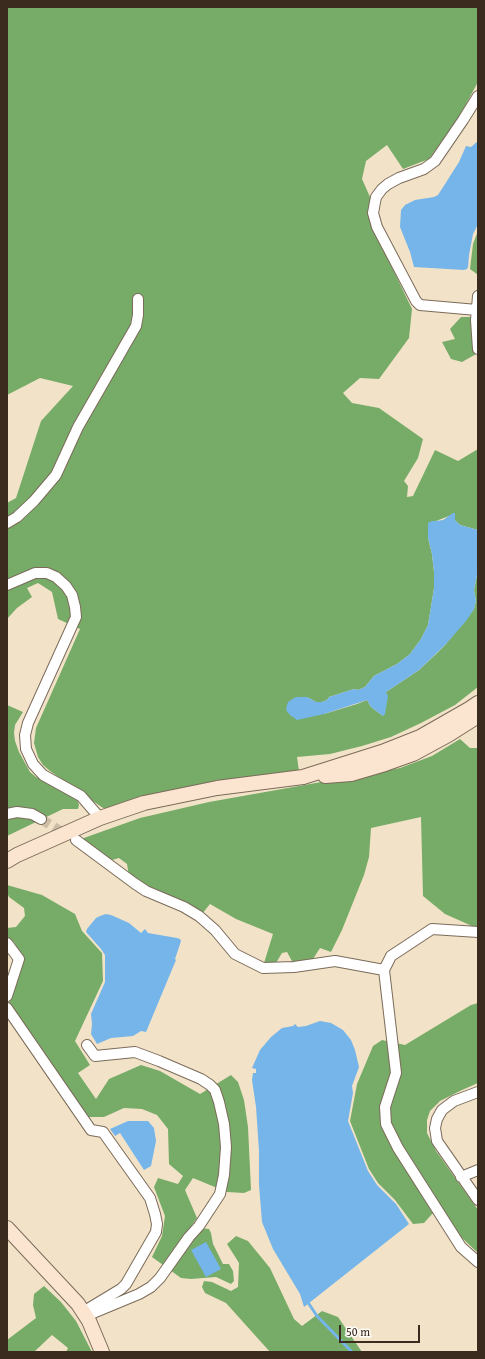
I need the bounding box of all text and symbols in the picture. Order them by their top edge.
scale bar [341,1317,422,1343]
text: 50 m [346,1323,370,1340]

